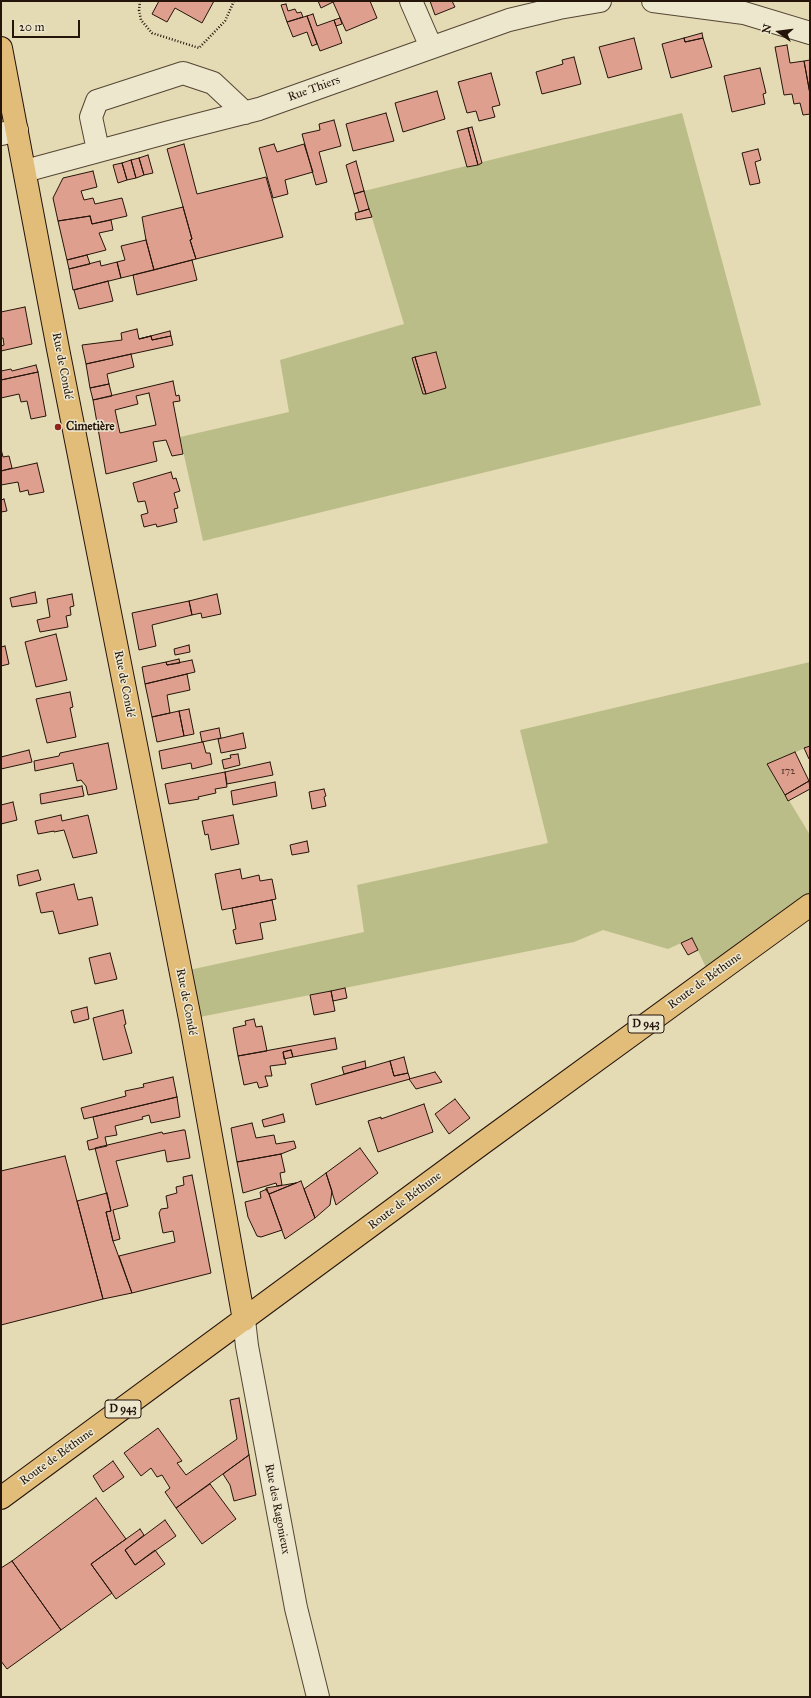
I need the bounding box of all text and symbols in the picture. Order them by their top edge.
scale bar [14,12,82,38]
north arrow [759,12,799,52]
text: 20 m [19,20,45,34]
text: N [759,23,774,35]
street label: Rue Thiers [286,73,342,105]
street label: Rue de Condé [48,331,76,401]
place label: Cimetière [66,420,114,434]
marker: Cimetière [53,422,63,432]
street label: Rue de Condé [110,649,138,719]
house number: 172 [781,766,795,778]
street label: Route de Béthune [665,949,745,1013]
street label: Rue de Condé [172,967,200,1037]
road number: D 943 [628,1015,664,1033]
street label: Route de Béthune [366,1169,444,1233]
road number: D 943 [105,1400,141,1418]
street label: Route de Béthune [17,1425,97,1489]
street label: Rue des Ragonieux [261,1462,293,1556]

